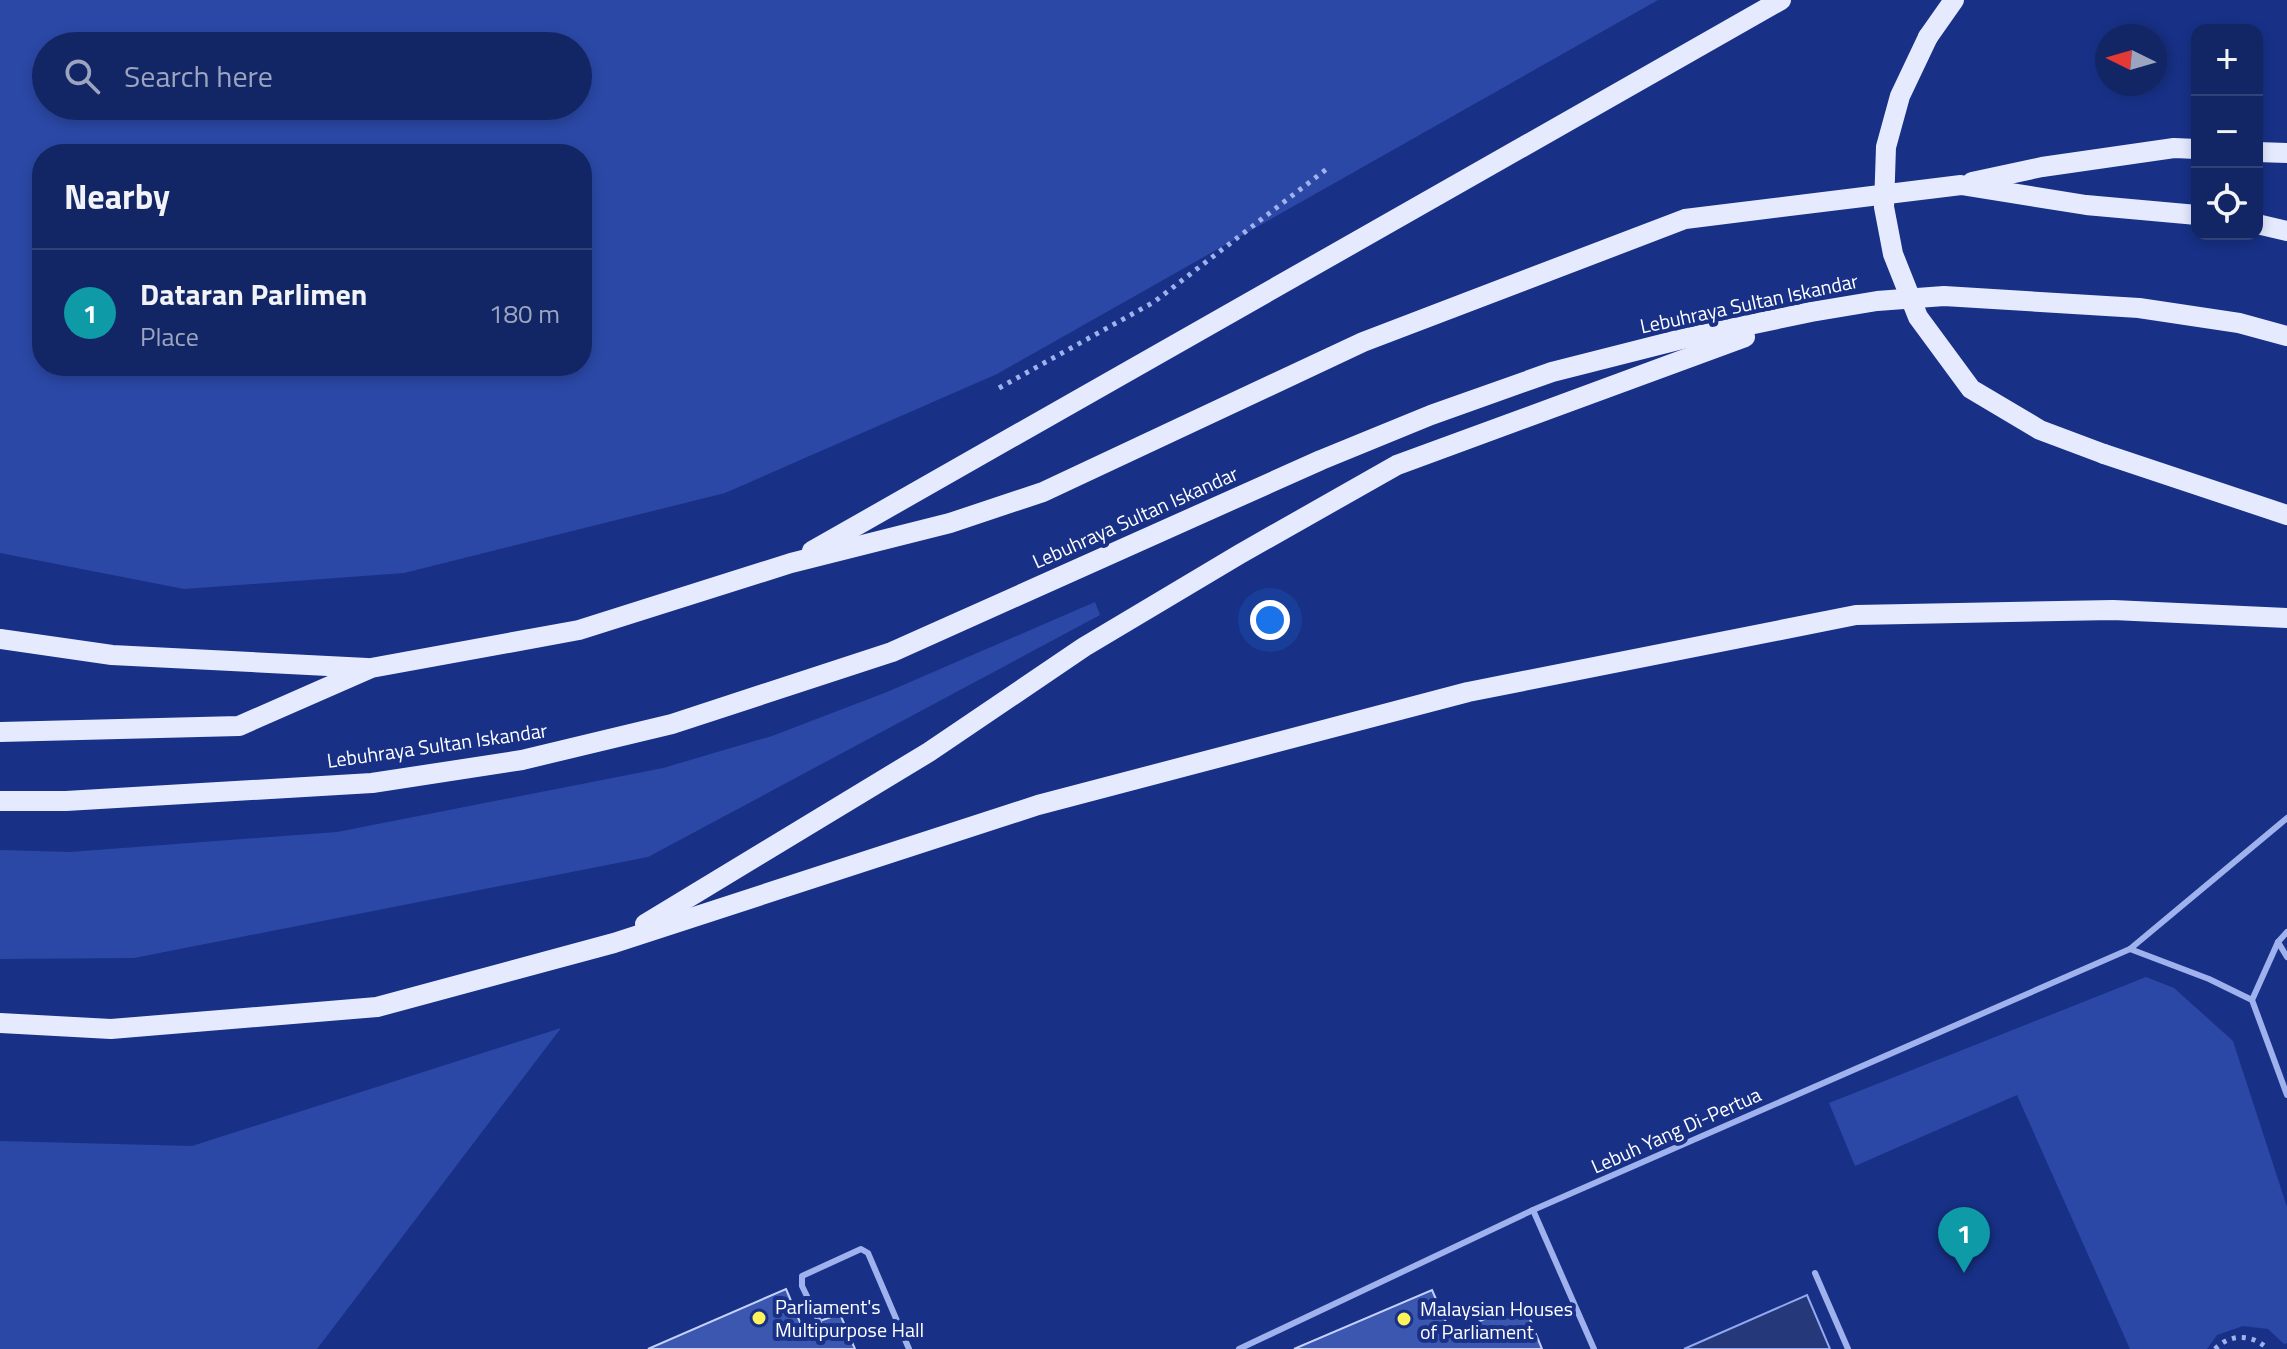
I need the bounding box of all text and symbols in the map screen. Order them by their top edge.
north arrow [2095,24,2167,96]
map controls [2191,24,2263,240]
button: + [2191,24,2263,96]
search box [32,32,592,120]
text: Search here [124,53,273,99]
icon: search [60,54,104,98]
button: − [2191,96,2263,168]
button: locate [2191,168,2263,240]
text: Nearby [64,170,170,222]
street label: Lebuhraya Sultan Iskandar [1637,265,1861,341]
text: Dataran Parlimen [140,271,367,317]
text: 1 [83,294,97,333]
text: 180 m [489,294,560,333]
text: Place [140,317,199,356]
street label: Lebuhraya Sultan Iskandar [1027,458,1243,576]
your location [1250,600,1290,640]
street label: Lebuhraya Sultan Iskandar [325,714,549,776]
street label: Lebuh Yang Di-Pertua [1586,1079,1766,1181]
pin: 1 [1938,1207,1990,1273]
place label: Parliament's Multipurpose Hall [775,1291,924,1345]
place label: Malaysian Houses of Parliament [1420,1293,1573,1347]
marker: Parliament's Multipurpose Hall [750,1309,768,1327]
marker: Malaysian Houses of Parliament [1395,1310,1413,1328]

